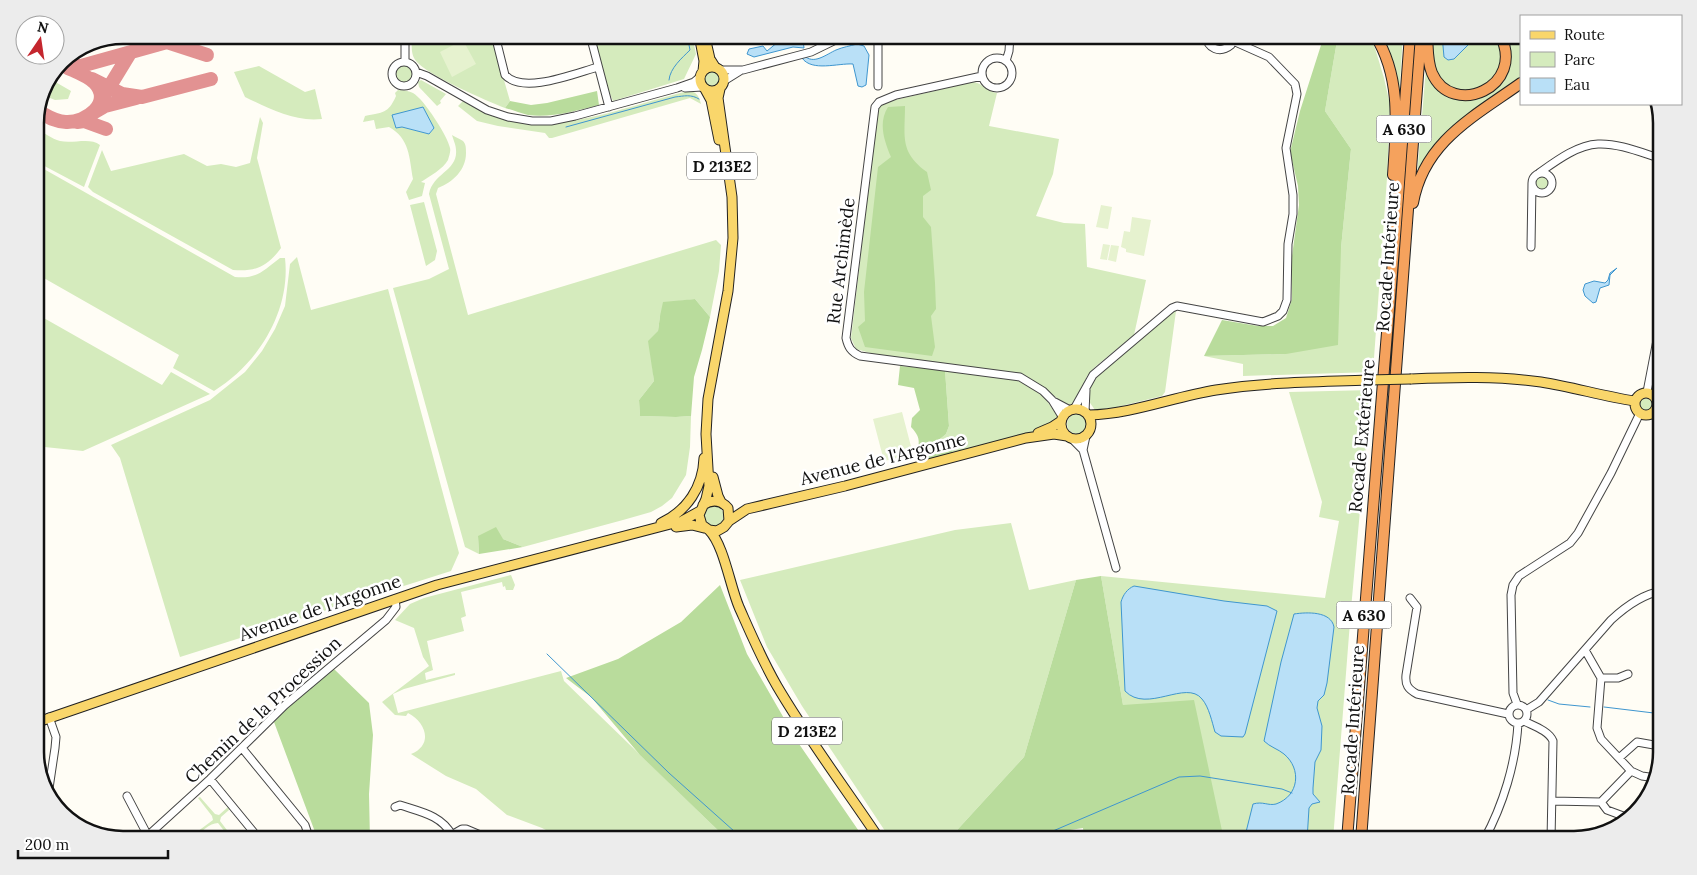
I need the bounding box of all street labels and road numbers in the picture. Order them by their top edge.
road number: A 630 [1376,116,1432,142]
road number: D 213E2 [687,153,757,180]
street label: Rocade Intérieure [1371,181,1404,333]
street label: Rue Archimède [821,196,860,325]
street label: Rocade Extérieure [1343,358,1380,514]
street label: Avenue de l'Argonne [797,427,968,490]
street label: Avenue de l'Argonne [235,569,404,646]
road number: A 630 [1336,602,1392,628]
street label: Chemin de la Procession [180,631,346,788]
street label: Rocade Intérieure [1336,644,1369,796]
road number: D 213E2 [772,718,842,744]

